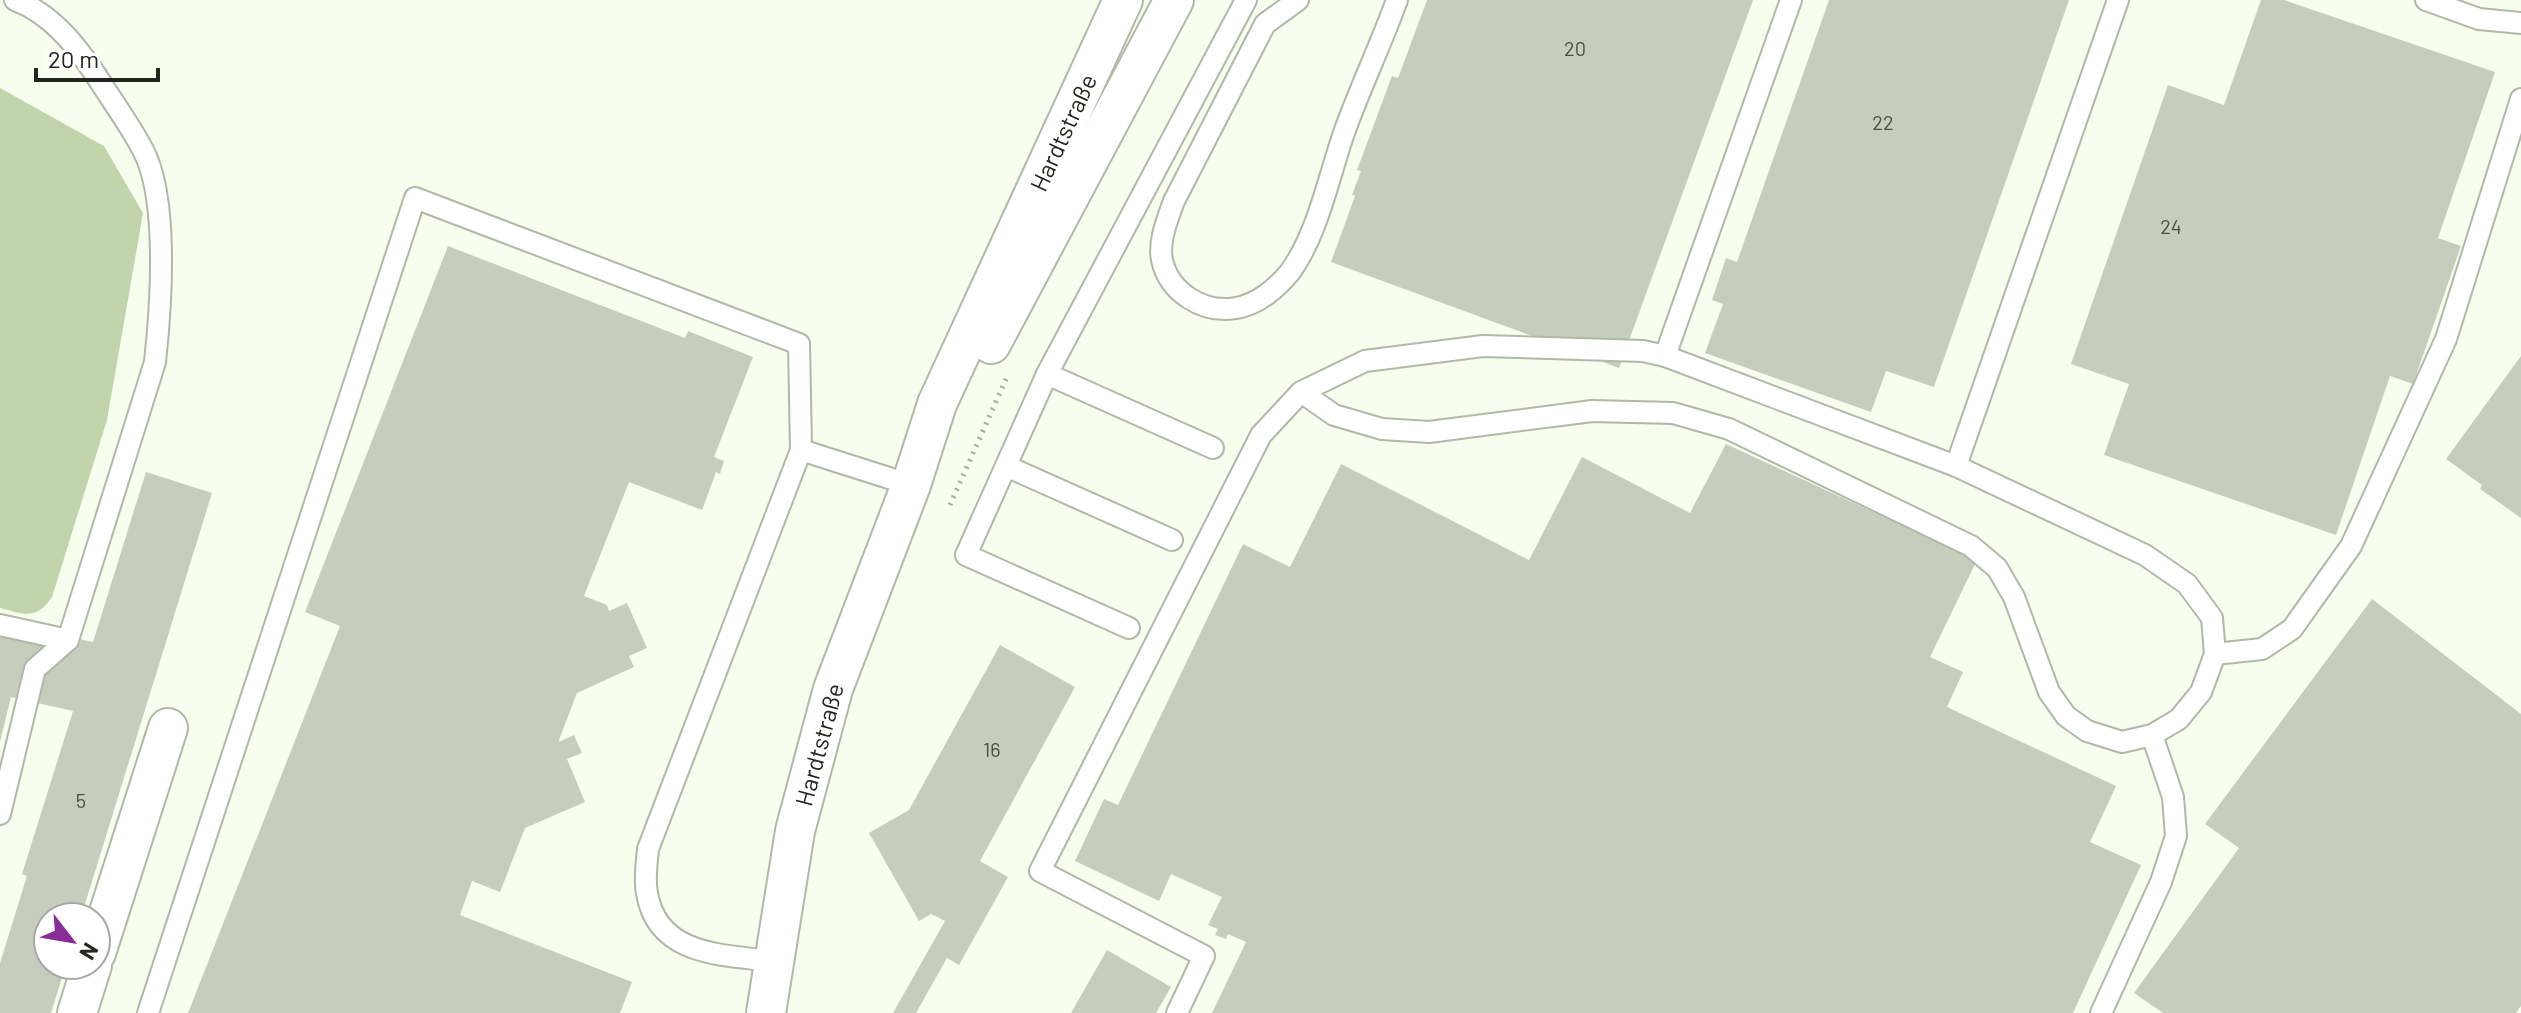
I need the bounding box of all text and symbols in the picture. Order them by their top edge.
scale bar [36,32,158,82]
house number: 20 [1564,36,1586,60]
text: 20 m [48,44,99,73]
street label: Hardtstraße [1023,69,1102,195]
house number: 22 [1872,110,1894,134]
house number: 24 [2160,214,2182,238]
street label: Hardtstraße [788,680,848,809]
house number: 16 [983,737,1001,761]
house number: 5 [76,788,86,812]
north arrow [32,901,112,981]
text: N [75,939,105,965]

